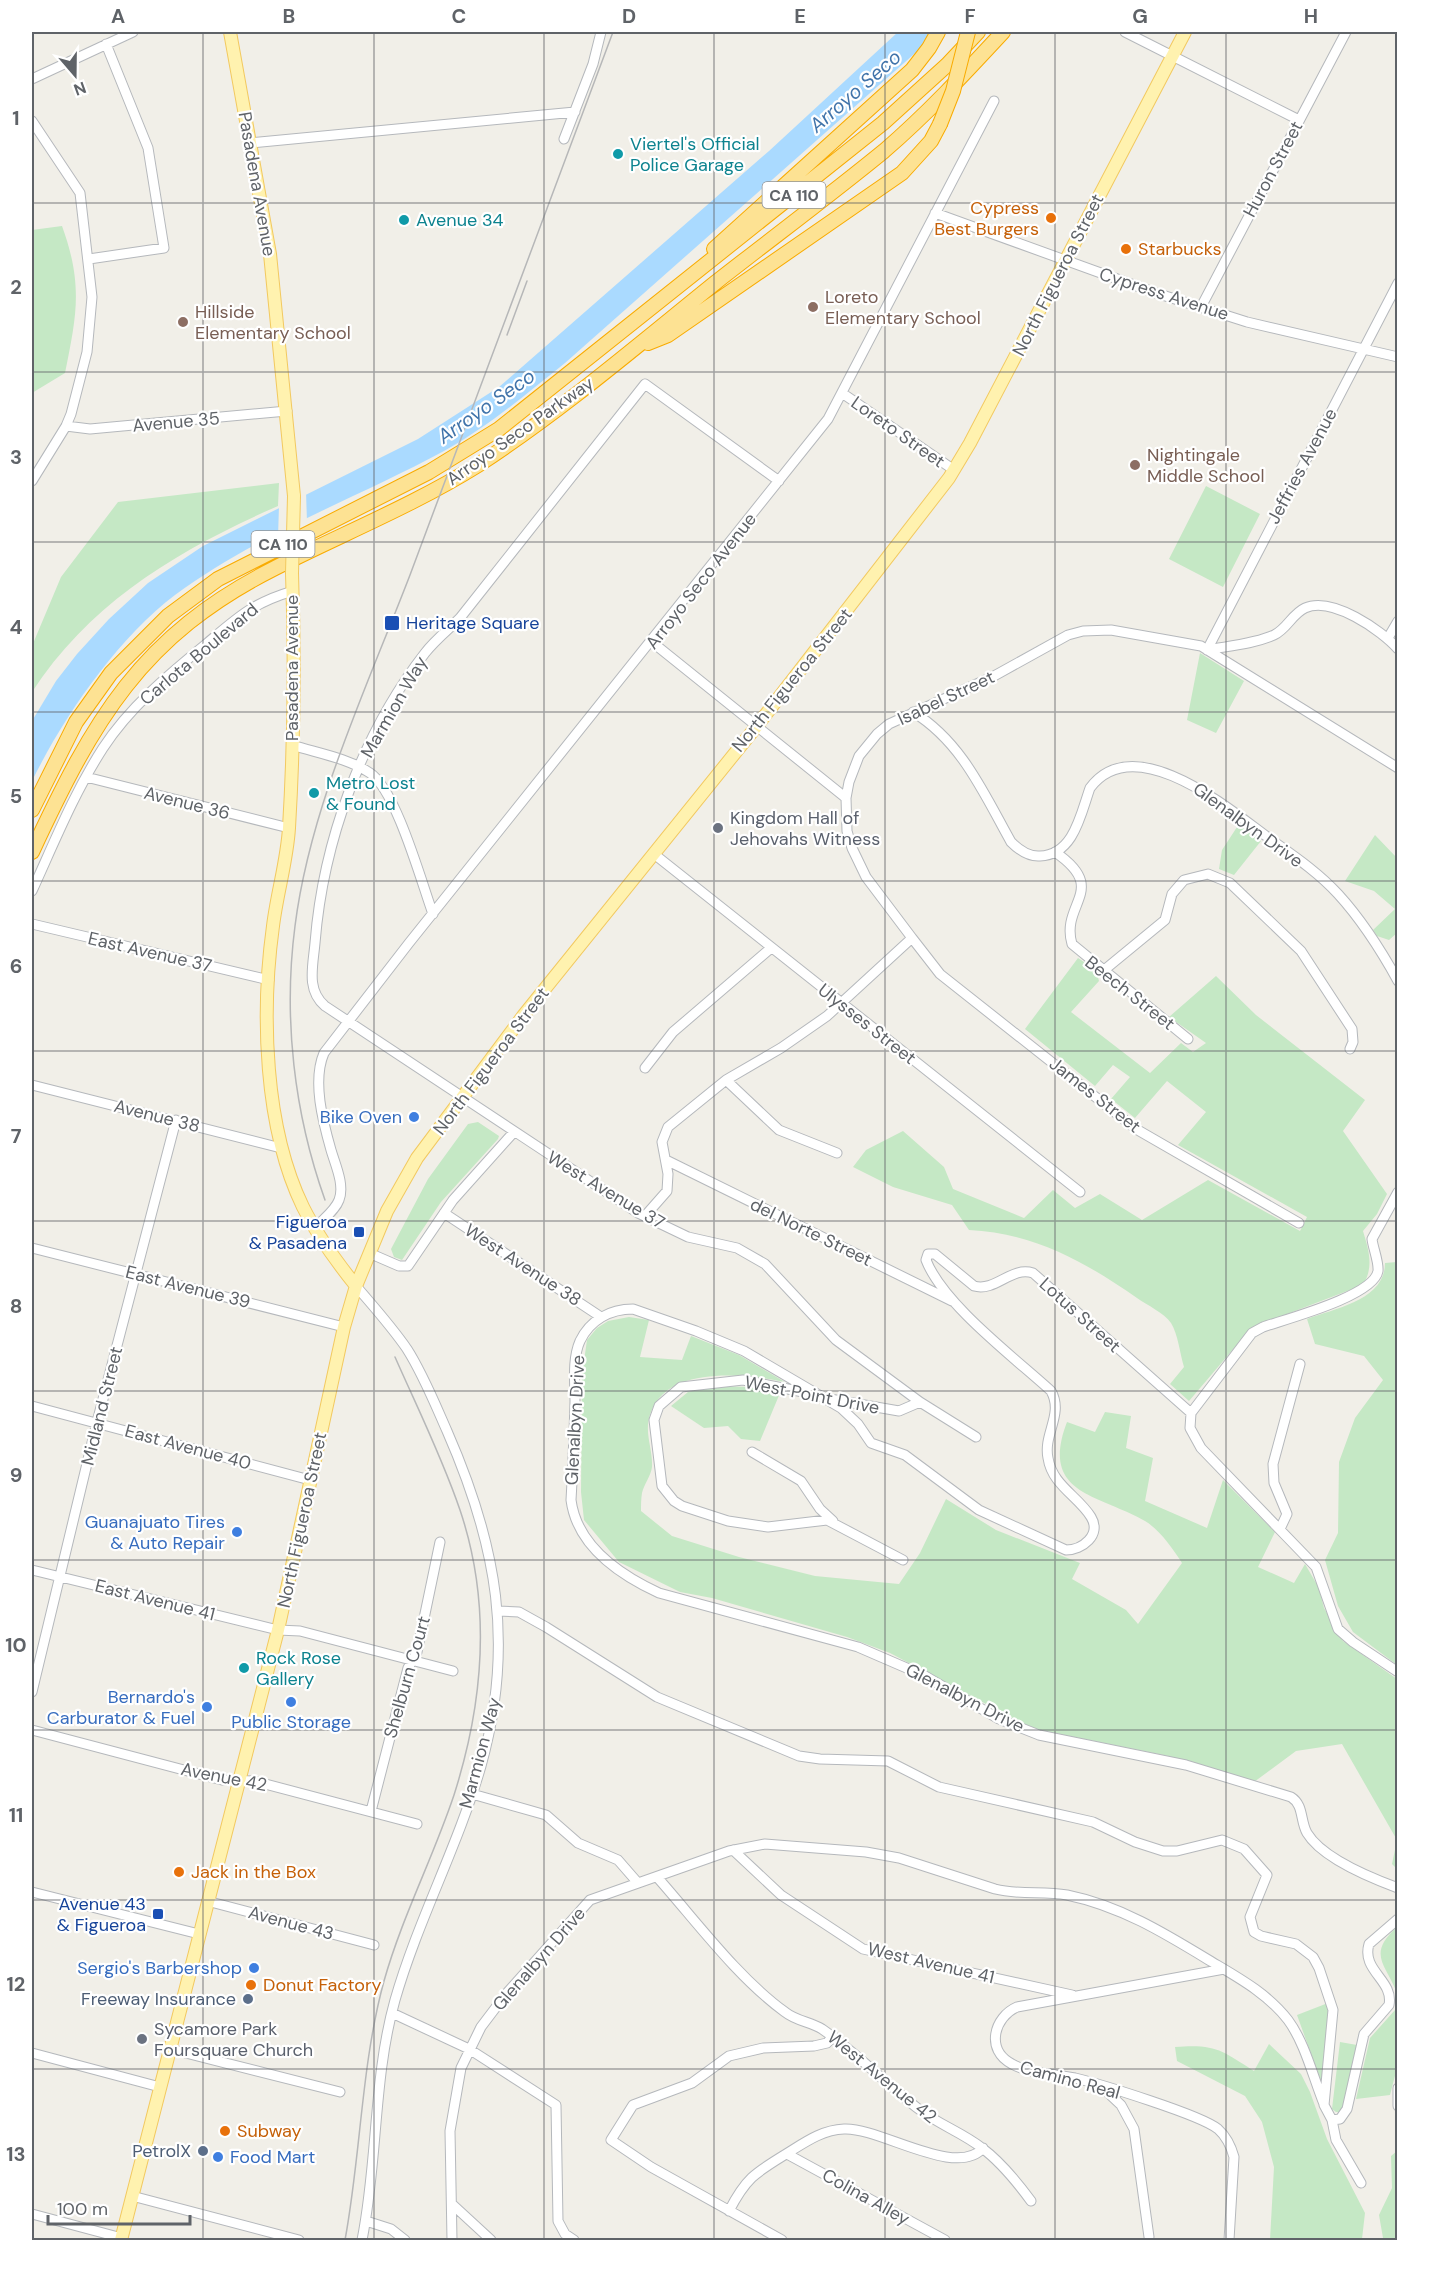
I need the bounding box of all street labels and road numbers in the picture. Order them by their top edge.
street label: Pasadena Avenue [232,110,282,258]
street label: Huron Street [1238,117,1308,221]
road number: CA 110 [762,182,826,208]
street label: North Figueroa Street [1007,190,1109,360]
street label: Cypress Avenue [1096,262,1232,326]
street label: Arroyo Seco Parkway [442,371,598,491]
street label: Loreto Street [846,391,950,473]
street label: Jeffries Avenue [1261,404,1343,528]
street label: Avenue 35 [131,406,221,438]
street label: Arroyo Seco Avenue [640,508,762,654]
road number: CA 110 [252,531,314,557]
street label: Pasadena Avenue [280,595,304,741]
street label: Carlota Boulevard [135,597,263,711]
street label: North Figueroa Street [726,603,858,757]
street label: Marmion Way [355,652,433,762]
street label: Isabel Street [894,665,998,731]
street label: Glenalbyn Drive [1188,777,1308,873]
street label: Avenue 36 [141,781,233,825]
street label: East Avenue 37 [86,926,214,978]
street label: Beech Street [1080,950,1180,1036]
street label: Ulysses Street [813,978,921,1070]
street label: North Figueroa Street [428,982,554,1140]
street label: James Street [1044,1052,1146,1138]
street label: Avenue 38 [112,1094,202,1138]
street label: West Avenue 37 [543,1145,669,1235]
street label: del Norte Street [746,1192,876,1272]
street label: West Avenue 38 [460,1218,586,1312]
street label: East Avenue 39 [123,1260,253,1314]
street label: Lotus Street [1034,1272,1126,1358]
street label: Midland Street [76,1344,128,1468]
street label: Glenalbyn Drive [560,1354,590,1486]
street label: West Point Drive [742,1370,882,1420]
street label: East Avenue 40 [122,1419,254,1475]
street label: North Figueroa Street [272,1430,332,1610]
street label: East Avenue 41 [92,1573,218,1627]
street label: Shelburn Court [378,1613,436,1741]
street label: Glenalbyn Drive [901,1658,1029,1738]
street label: Marmion Way [454,1695,506,1811]
street label: Avenue 42 [179,1757,269,1797]
street label: Avenue 43 [246,1900,336,1946]
street label: Glenalbyn Drive [487,1902,591,2016]
street label: West Avenue 41 [865,1937,997,1989]
street label: West Avenue 42 [822,2025,942,2129]
street label: Camino Real [1017,2055,1123,2105]
street label: Colina Alley [818,2163,914,2231]

